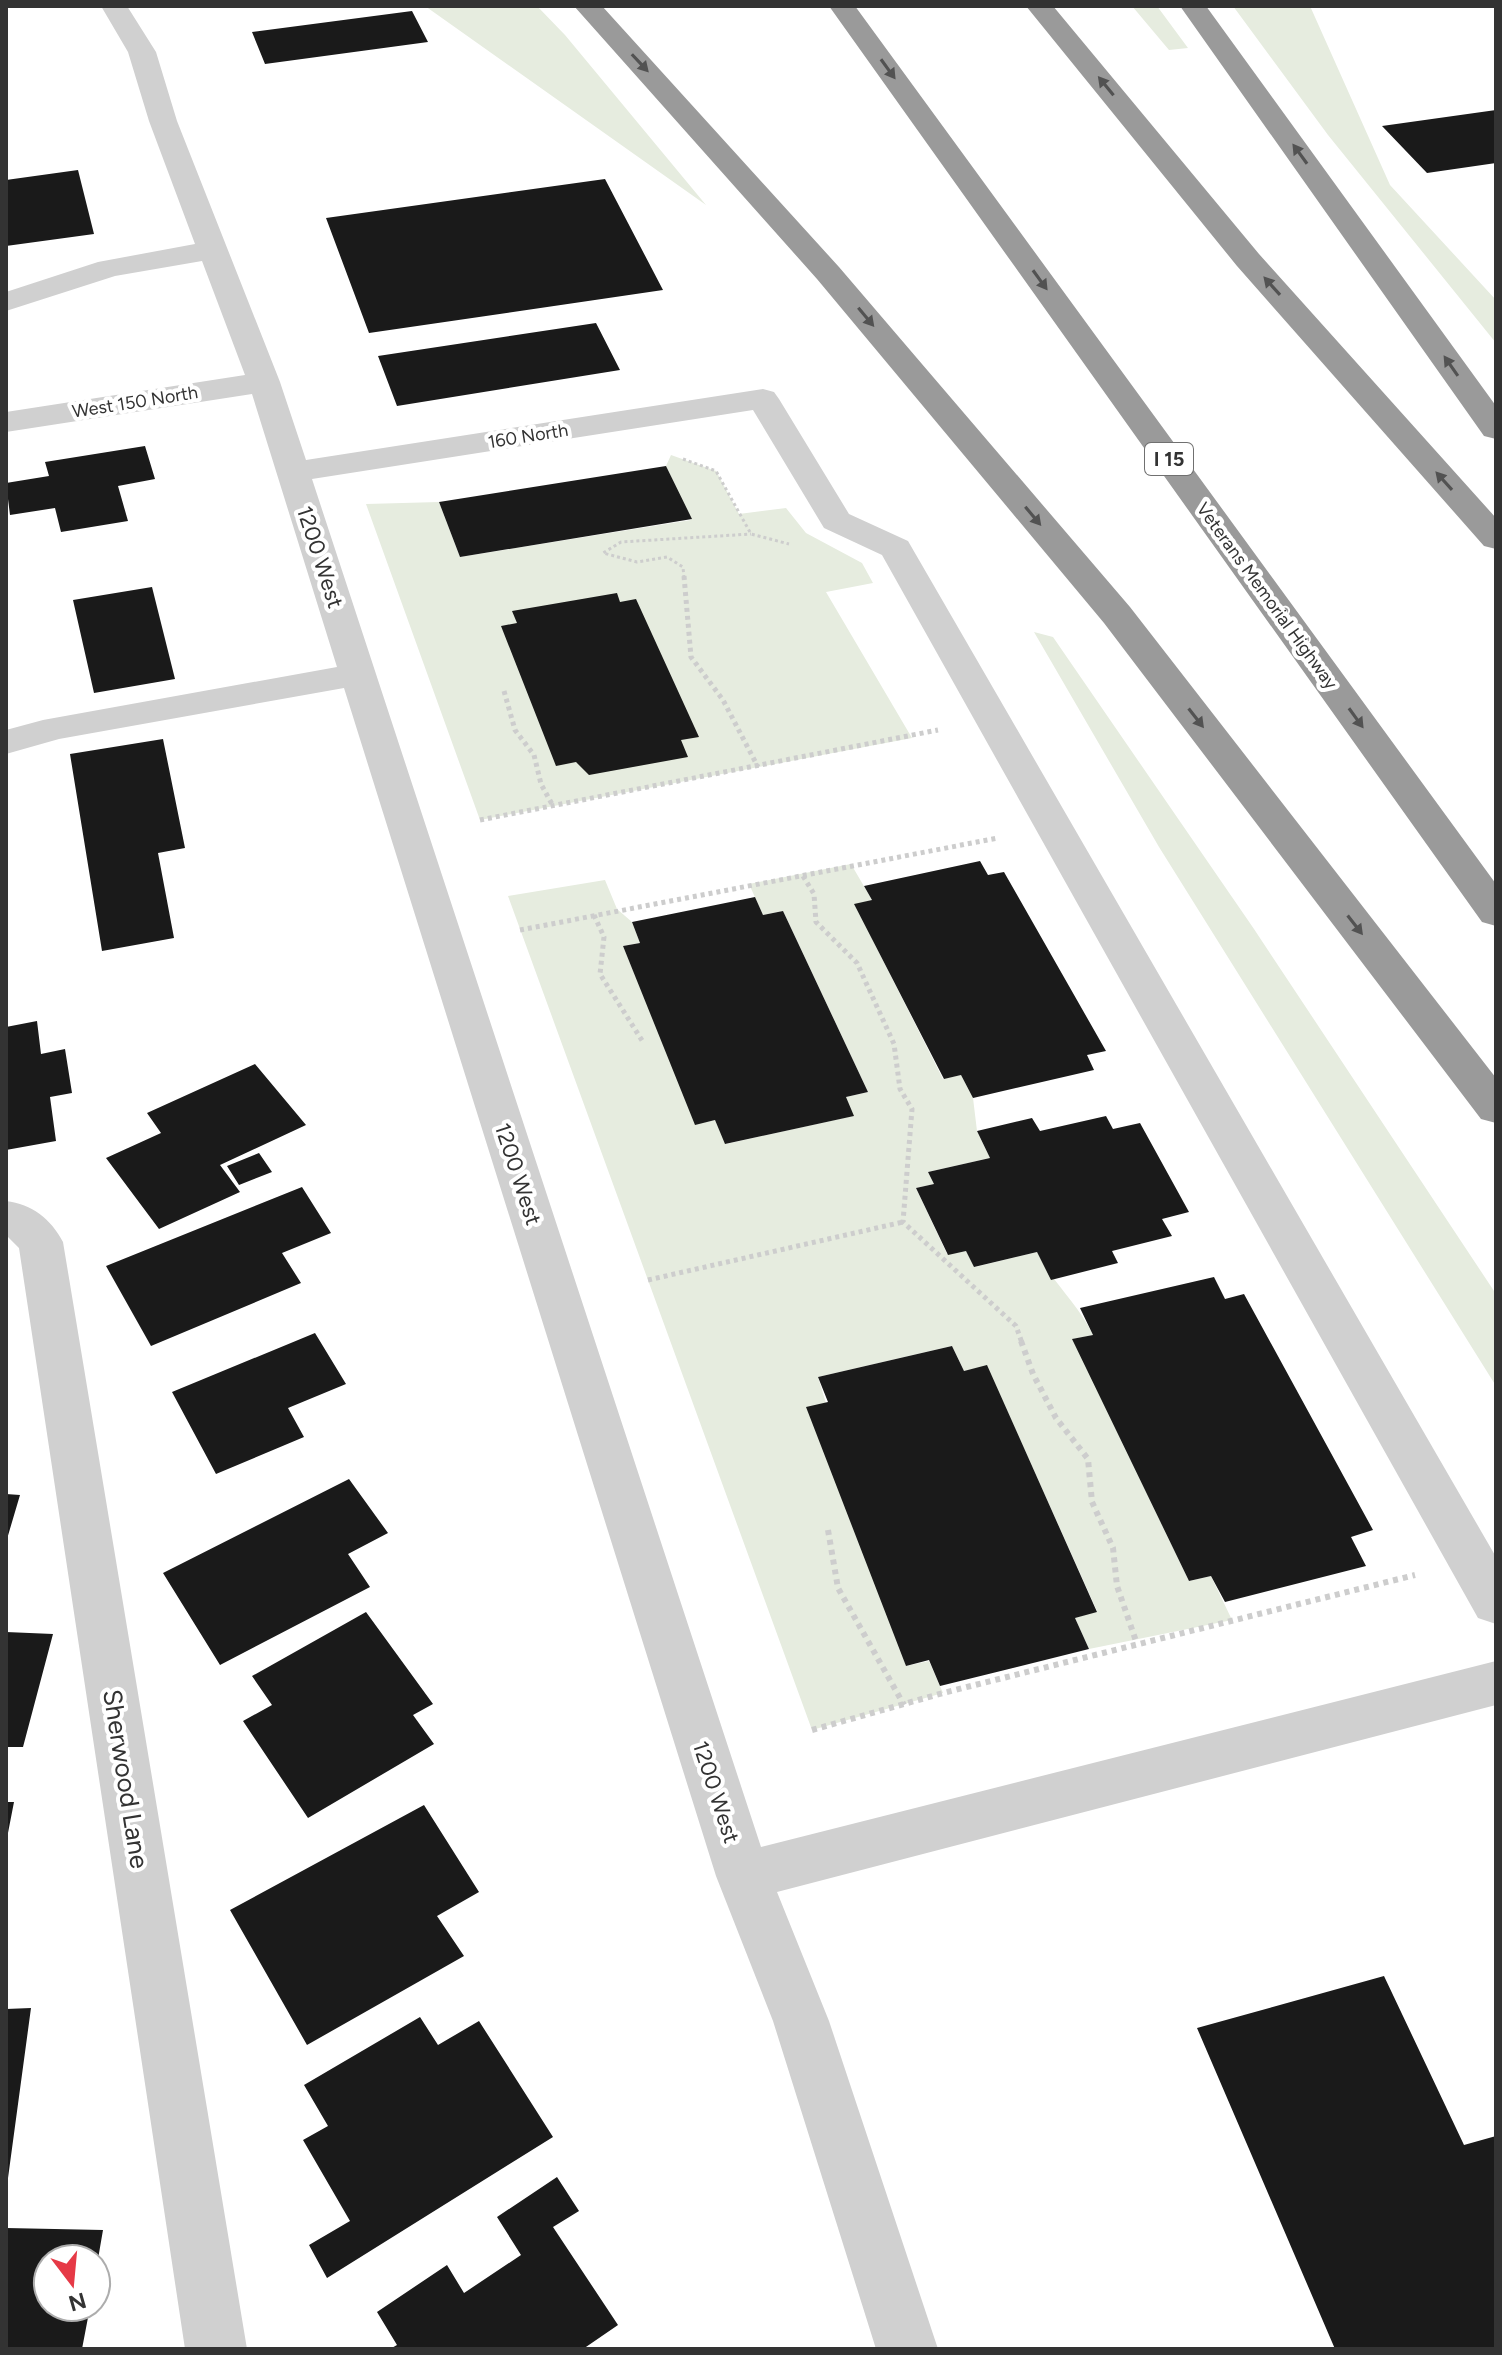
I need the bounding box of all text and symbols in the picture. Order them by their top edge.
one-way arrow [630,54,648,73]
one-way arrow [880,59,895,80]
one-way arrow [1098,77,1115,97]
one-way arrow [1292,143,1308,165]
one-way arrow [1032,270,1047,291]
one-way arrow [1264,277,1281,297]
one-way arrow [857,307,874,327]
one-way arrow [1444,355,1459,376]
street label: West 150 North [71,381,199,423]
street label: 160 North [486,419,570,453]
road number: I 15 [1145,443,1193,475]
one-way arrow [1436,471,1454,490]
street label: Veterans Memorial Highway [1192,498,1342,694]
street label: 1200 West [291,503,349,611]
one-way arrow [1024,506,1041,526]
one-way arrow [1188,708,1204,728]
one-way arrow [1348,708,1363,729]
one-way arrow [1346,914,1362,935]
street label: 1200 West [489,1120,547,1228]
street label: Sherwood Lane [96,1687,156,1871]
street label: 1200 West [687,1738,745,1846]
north arrow [32,2243,112,2323]
text: N [65,2286,89,2317]

